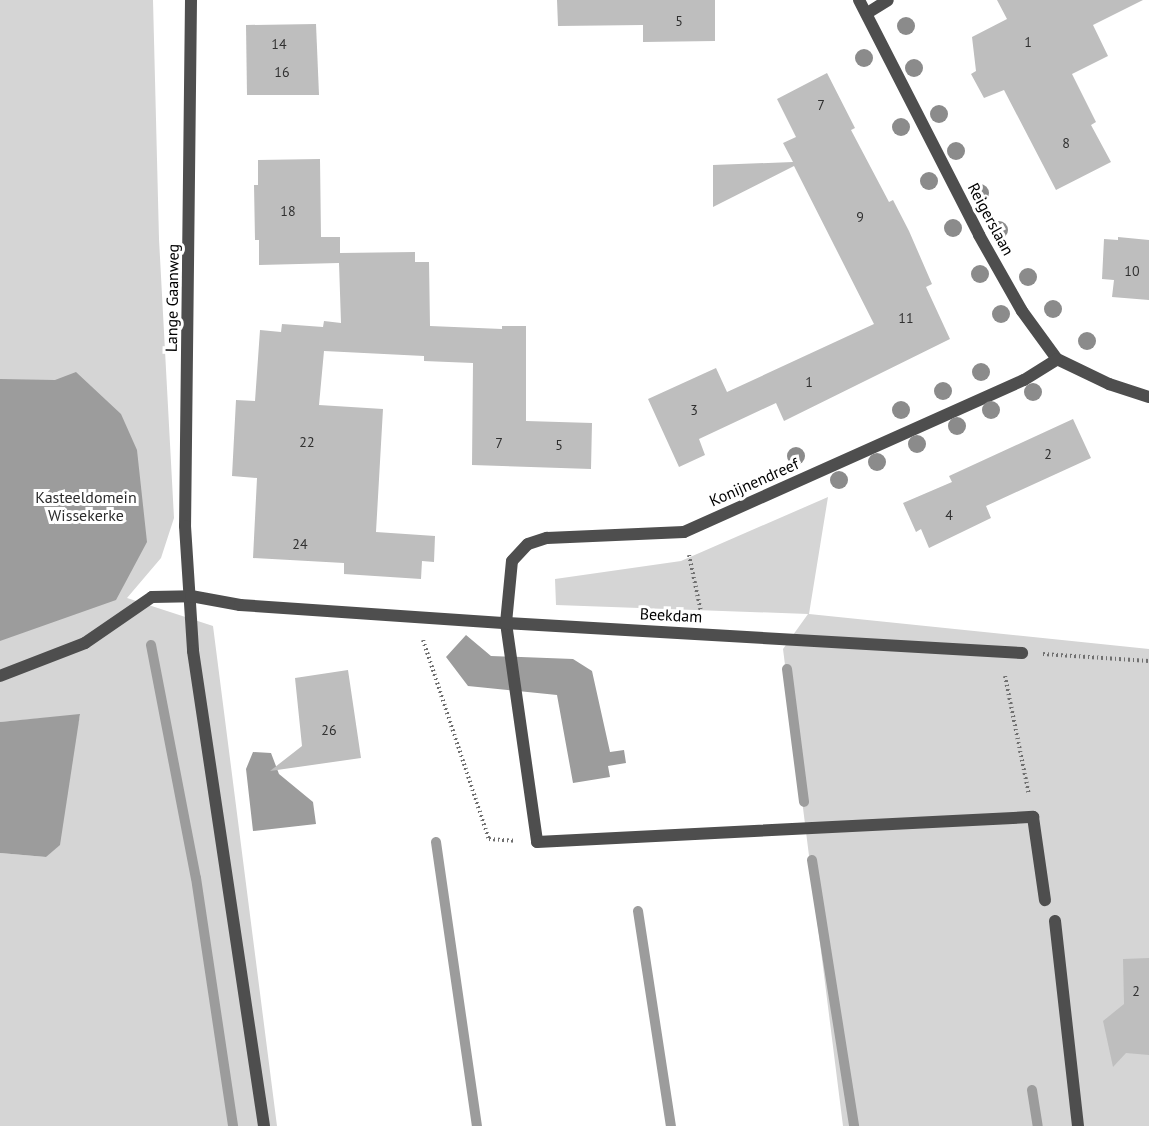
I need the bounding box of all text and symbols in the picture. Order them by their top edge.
house number: 5 [675,13,683,29]
house number: 1 [1024,34,1032,50]
house number: 14 [271,36,287,52]
house number: 16 [274,64,290,80]
house number: 7 [817,97,825,113]
house number: 8 [1062,135,1070,151]
street label: Reigerslaan [964,179,1018,259]
house number: 18 [280,203,296,219]
house number: 9 [856,209,864,225]
street label: Lange Gaanweg [161,244,183,352]
house number: 10 [1124,263,1140,279]
house number: 11 [898,310,914,326]
house number: 1 [805,374,813,390]
house number: 3 [690,402,698,418]
house number: 22 [299,434,315,450]
house number: 7 [495,435,503,451]
house number: 5 [555,437,563,453]
house number: 2 [1044,446,1052,462]
street label: Konijnendreef [706,454,802,510]
park label: Kasteeldomein Wissekerke [35,487,137,525]
house number: 4 [945,507,953,523]
house number: 24 [292,536,308,552]
street label: Beekdam [639,604,703,626]
house number: 26 [321,722,337,738]
house number: 2 [1132,983,1140,999]

